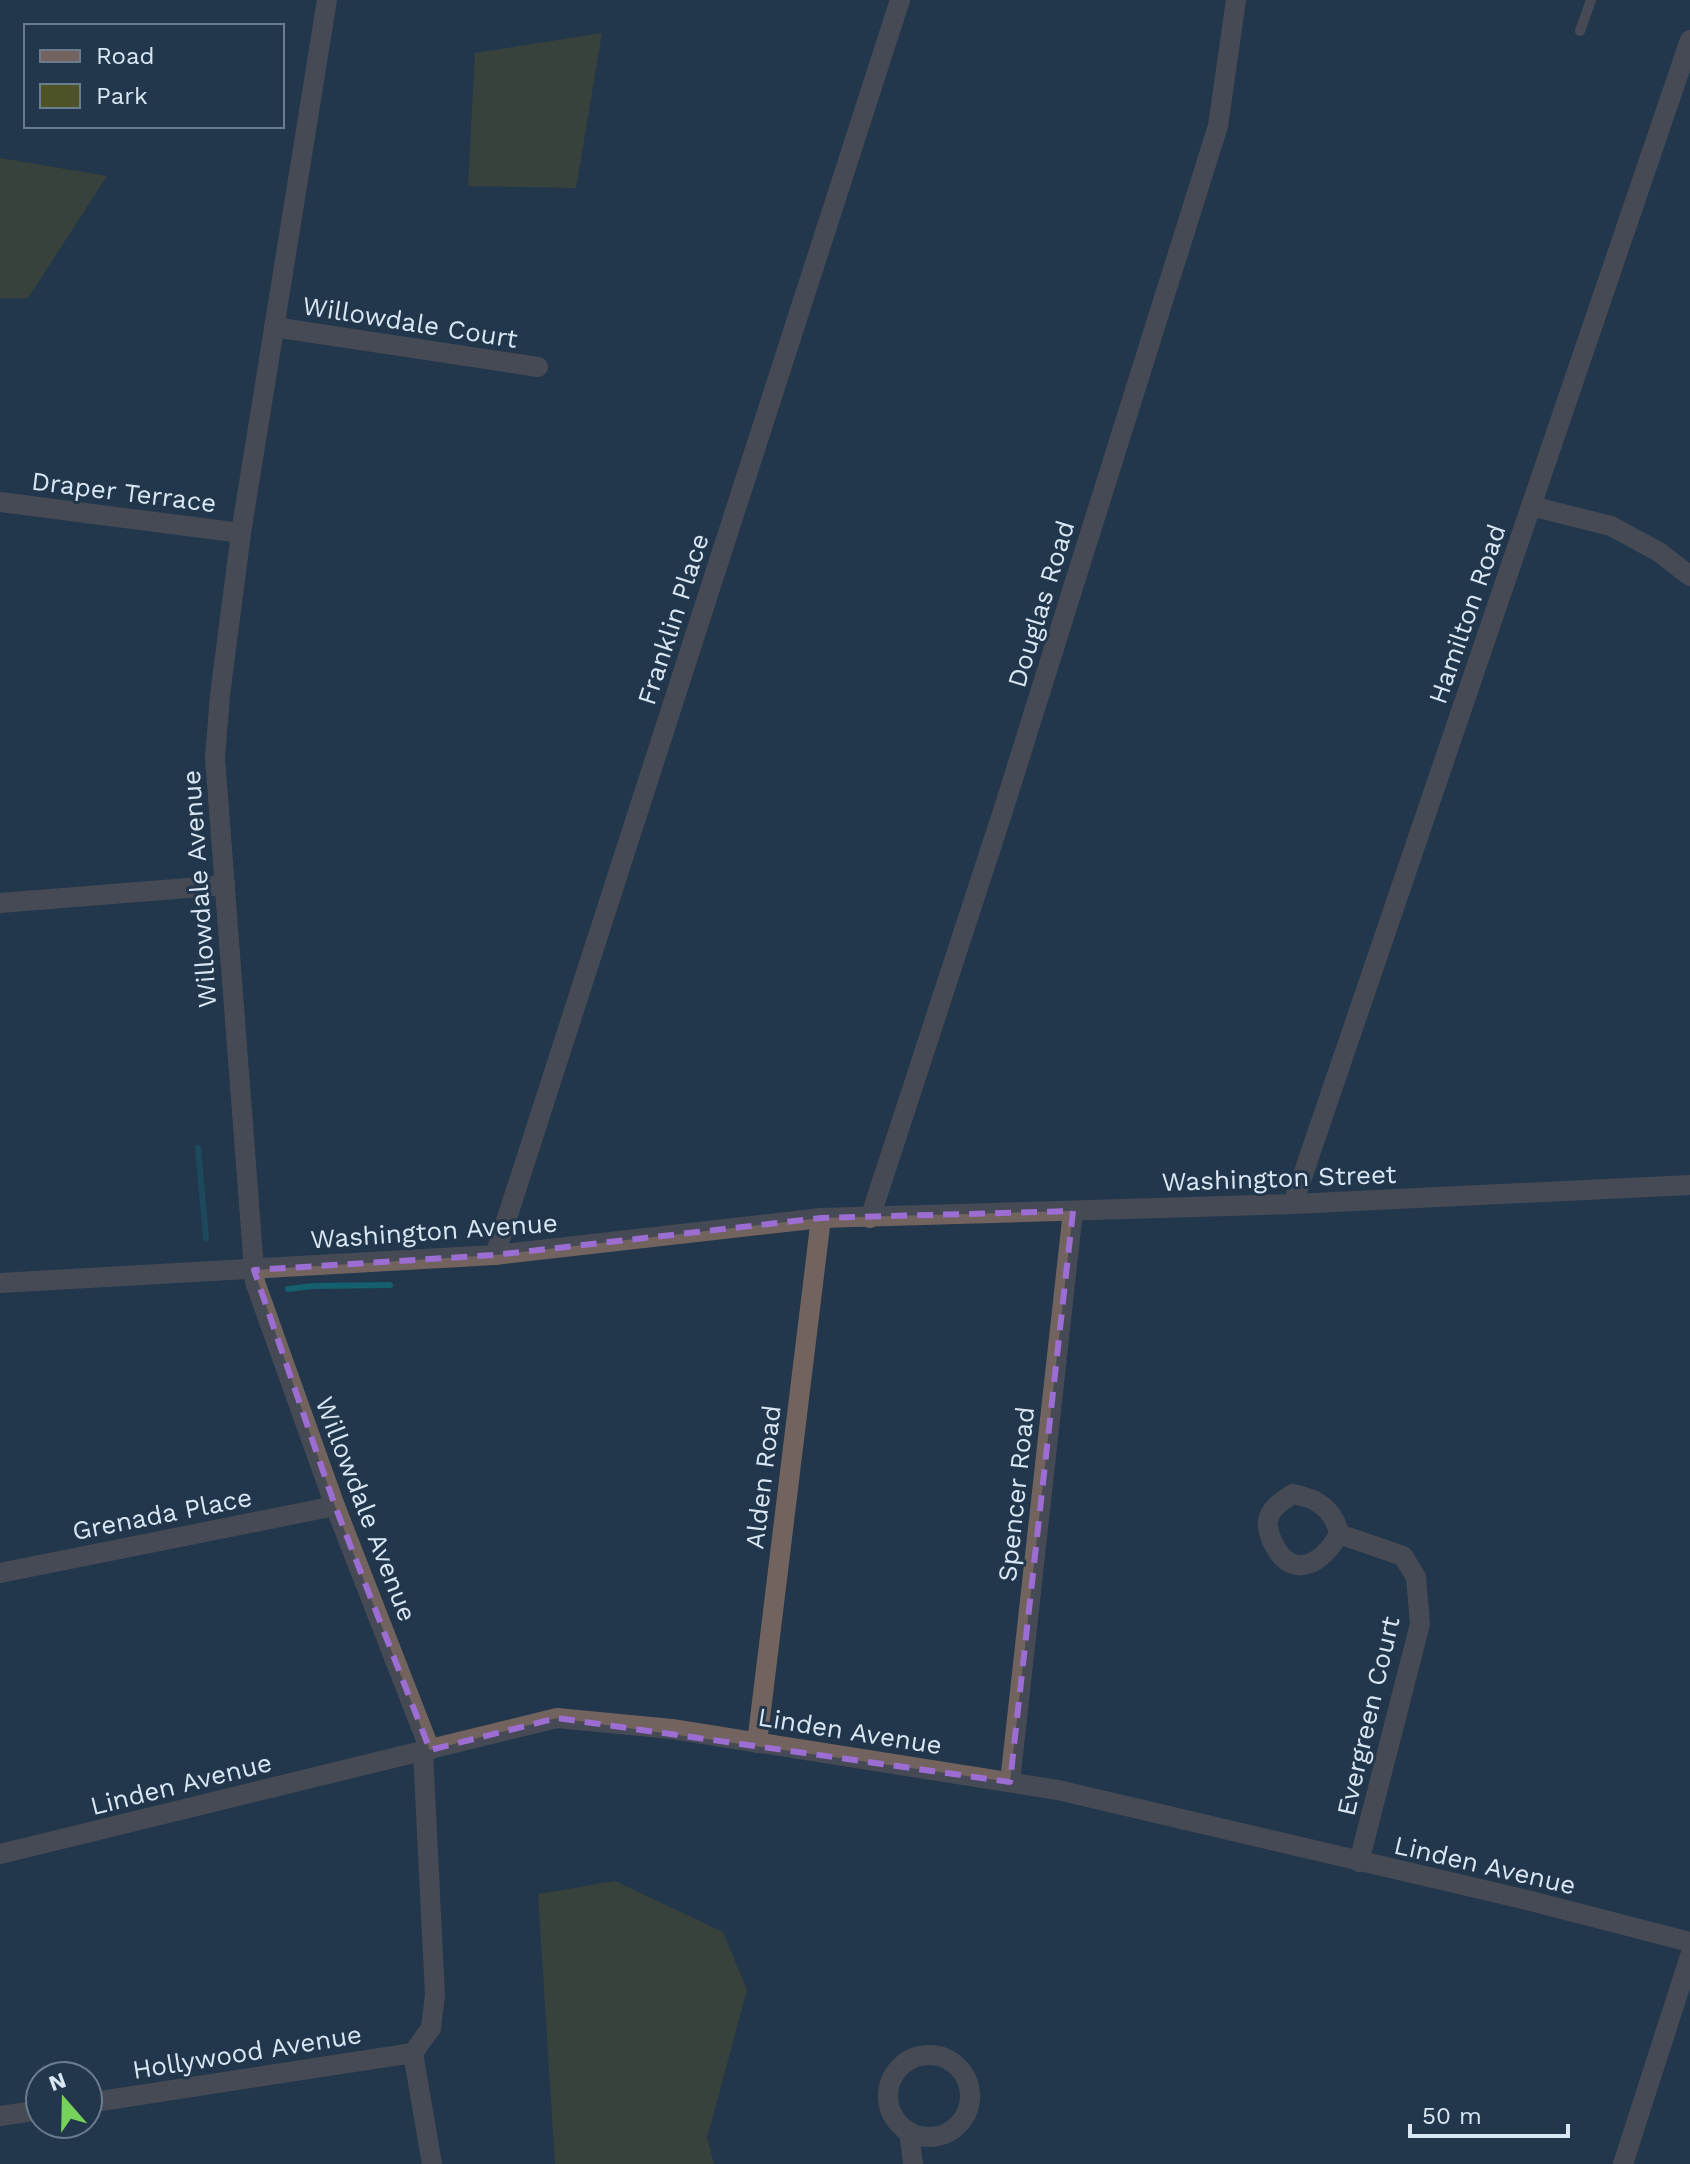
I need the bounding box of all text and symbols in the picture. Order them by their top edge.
legend [24,24,284,128]
text: Road [96,42,155,70]
text: Park [96,82,148,110]
street label: Willowdale Court [300,290,520,354]
street label: Draper Terrace [30,466,218,518]
street label: Douglas Road [1001,517,1081,691]
street label: Hamilton Road [1422,520,1512,708]
street label: Franklin Place [631,529,715,709]
street label: Willowdale Avenue [176,769,222,1009]
street label: Washington Street [1161,1159,1397,1197]
street label: Washington Avenue [309,1207,559,1255]
street label: Willowdale Avenue [309,1392,423,1626]
street label: Alden Road [739,1403,787,1551]
street label: Spencer Road [992,1405,1040,1583]
street label: Grenada Place [70,1482,254,1546]
street label: Evergreen Court [1331,1613,1406,1818]
street label: Linden Avenue [756,1702,944,1760]
street label: Linden Avenue [87,1747,275,1821]
street label: Linden Avenue [1391,1829,1579,1901]
street label: Hollywood Avenue [130,2019,364,2085]
north arrow [24,2060,104,2140]
text: N [45,2067,69,2096]
scale bar [1410,2088,1568,2138]
text: 50 m [1422,2102,1482,2130]

